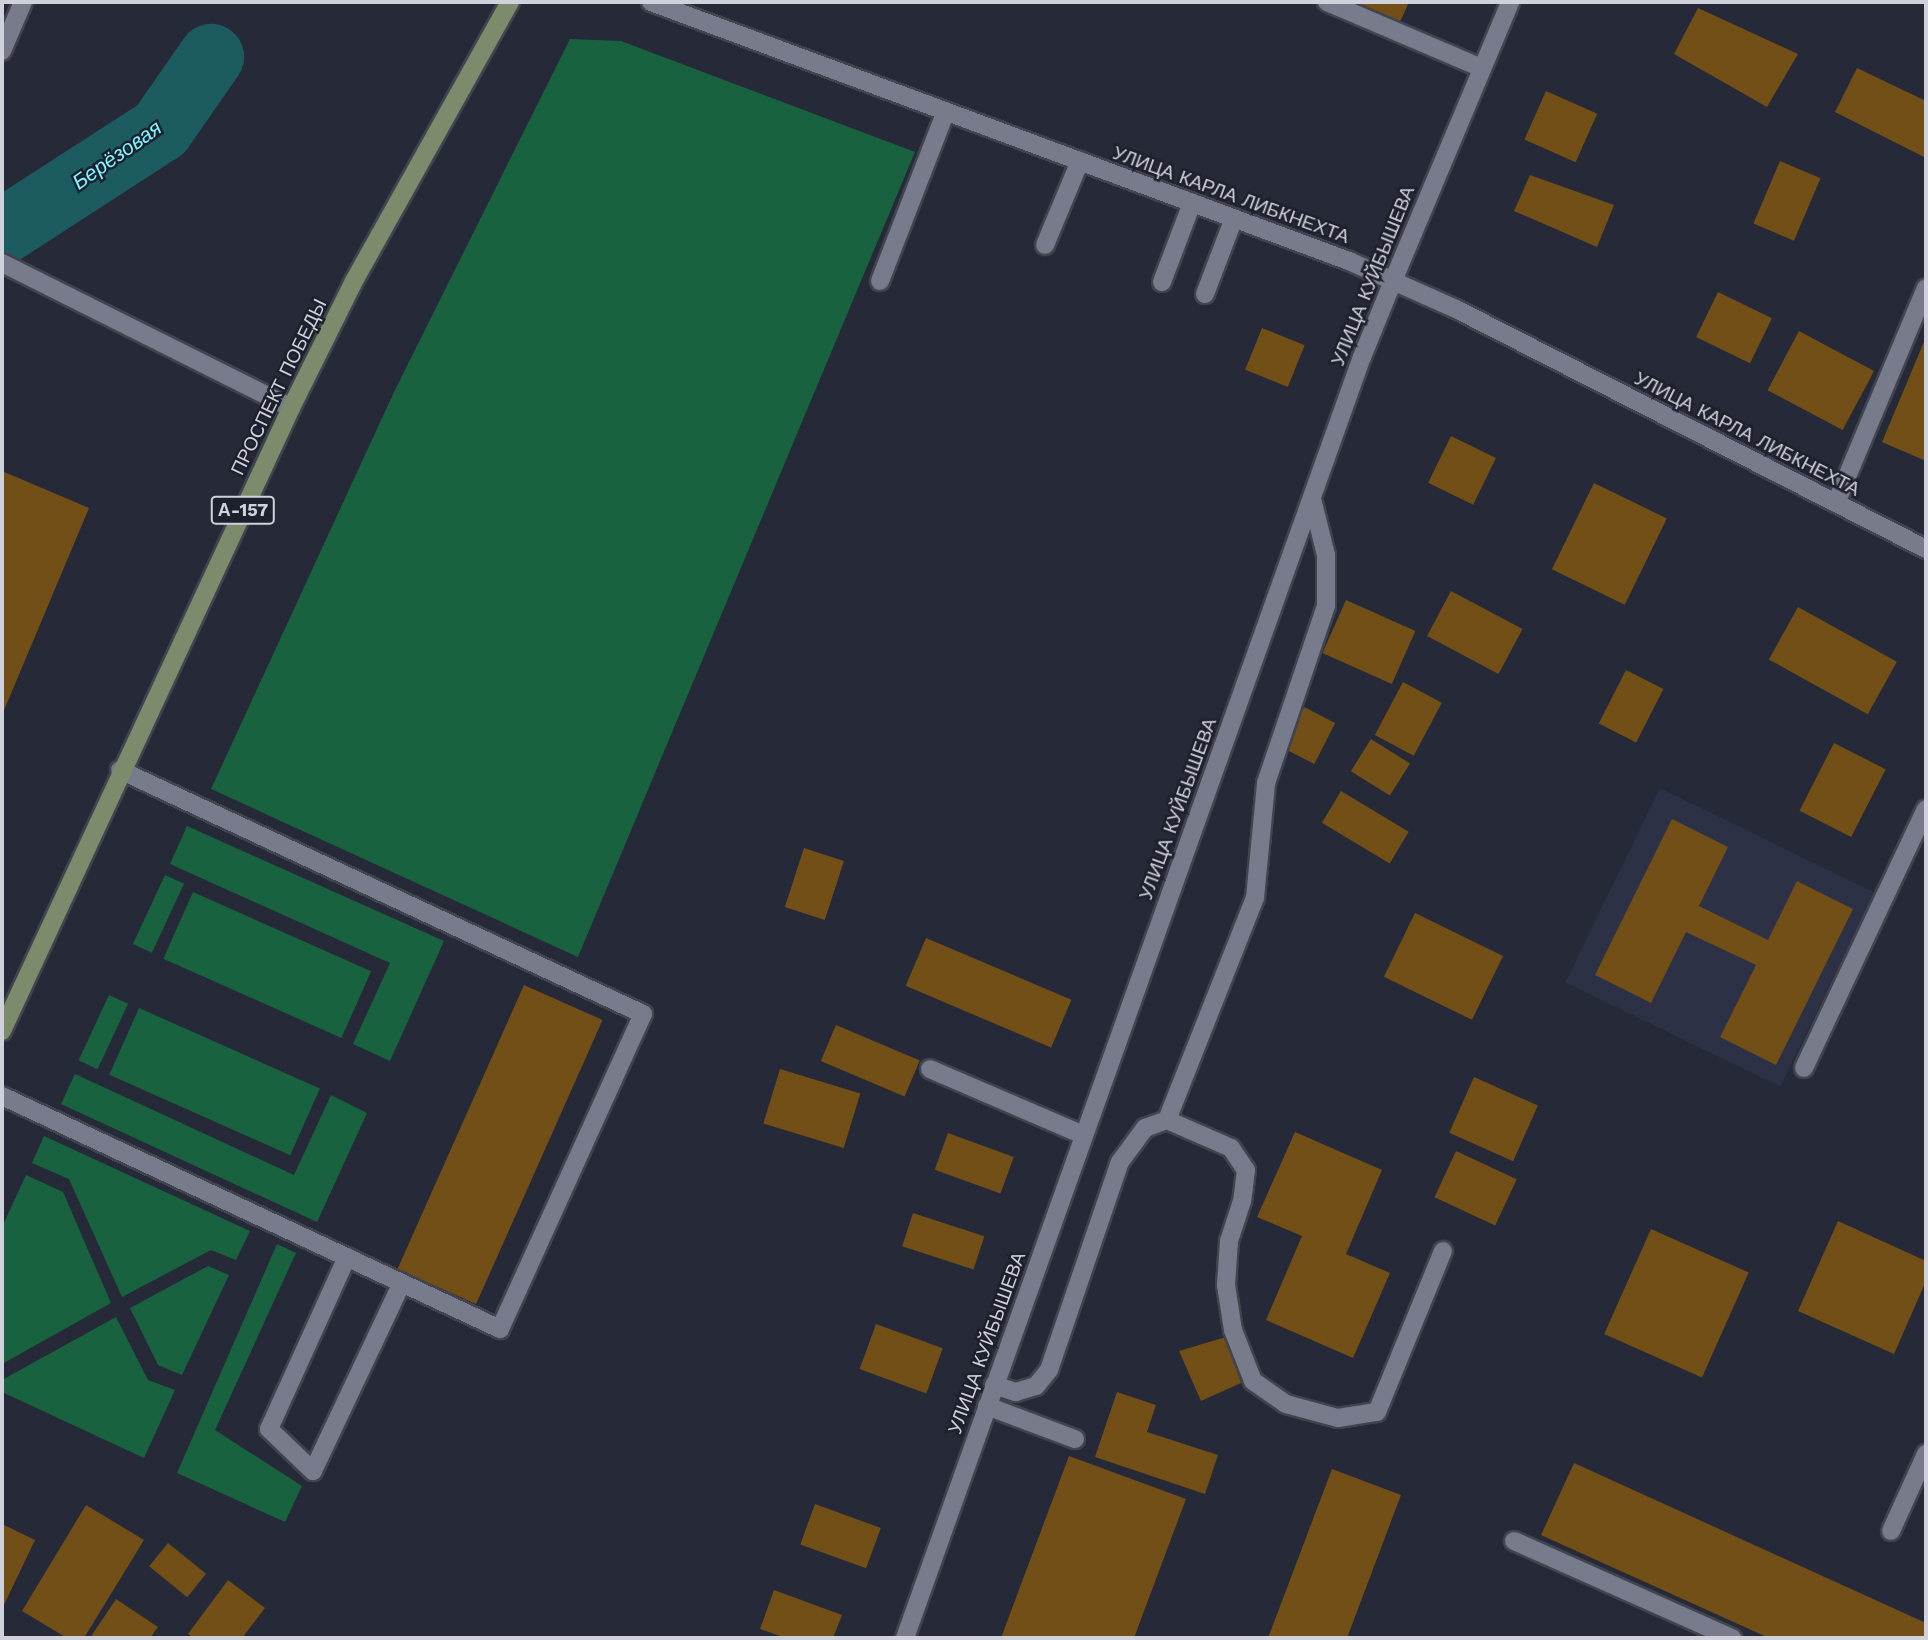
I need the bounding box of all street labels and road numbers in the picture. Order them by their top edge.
street label: УЛИЦА КАРЛА ЛИБКНЕХТА [1110,142,1352,248]
street label: УЛИЦА КУЙБЫШЕВА [1326,183,1420,369]
street label: ПРОСПЕКТ ПОБЕДЫ [226,295,332,479]
street label: УЛИЦА КАРЛА ЛИБКНЕХТА [1630,367,1864,501]
road number: А-157 [210,496,276,524]
street label: УЛИЦА КУЙБЫШЕВА [1134,715,1222,903]
street label: УЛИЦА КУЙБЫШЕВА [943,1249,1031,1437]

